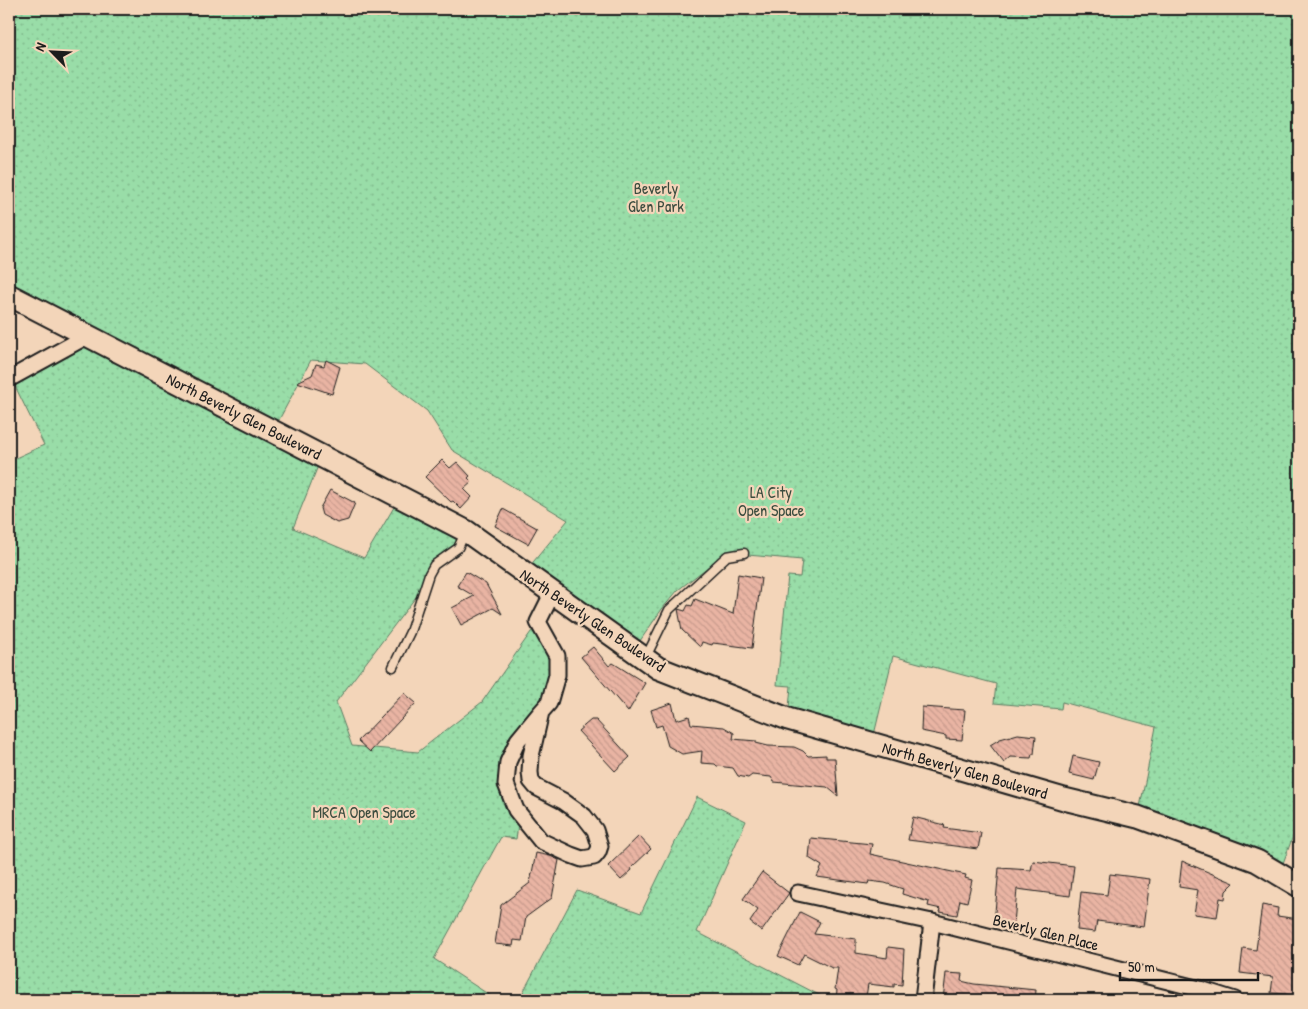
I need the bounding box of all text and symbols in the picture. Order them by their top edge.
north arrow [28,28,78,78]
text: N [29,39,50,54]
park label: Beverly Glen Park [628,177,684,217]
street label: North Beverly Glen Boulevard [163,367,325,465]
park label: LA City Open Space [738,481,805,521]
street label: North Beverly Glen Boulevard [516,563,670,677]
street label: North Beverly Glen Boulevard [880,736,1050,804]
park label: MRCA Open Space [312,801,416,823]
street label: Beverly Glen Place [991,908,1102,956]
scale bar [1120,949,1258,981]
text: 50 m [1128,956,1155,977]

